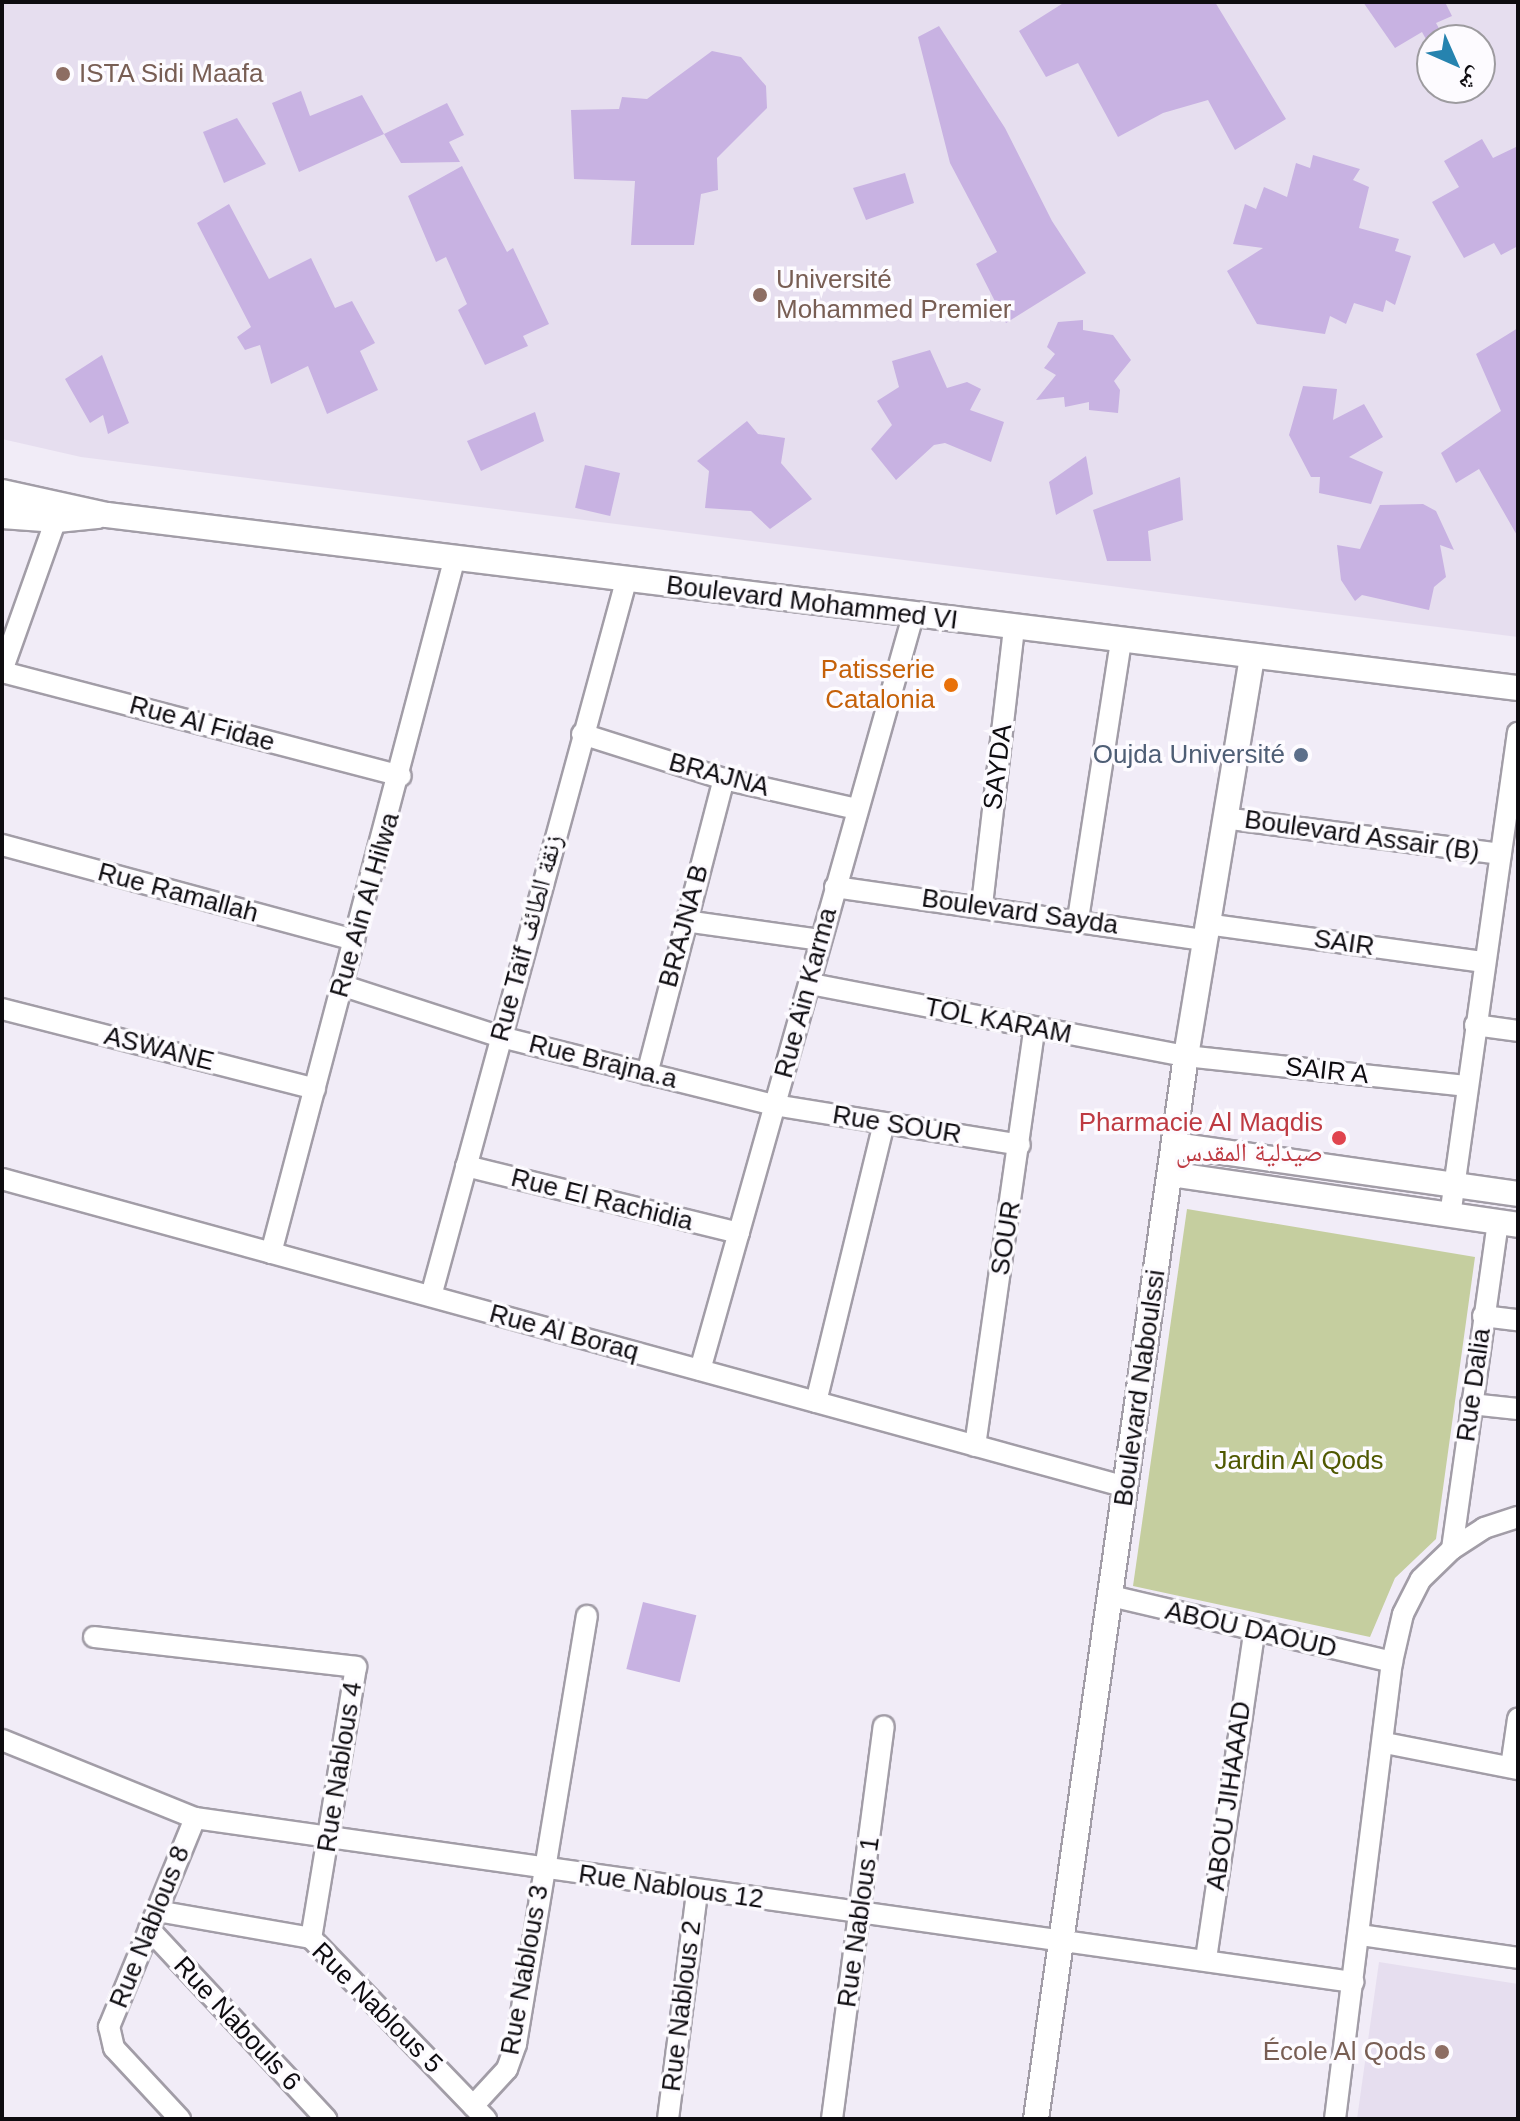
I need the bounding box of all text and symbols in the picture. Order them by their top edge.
north arrow [1416,24,1496,104]
place label: ISTA Sidi Maafa [79,58,265,90]
text: ش [1455,63,1489,97]
marker: ISTA Sidi Maafa [54,65,72,83]
place label: Université Mohammed Premier [776,264,1012,326]
marker: Université Mohammed Premier [751,286,769,304]
street label: Boulevard Mohammed VI [665,570,959,636]
place label: Patisserie Catalonia [821,654,935,716]
marker: Patisserie Catalonia [942,676,960,694]
street label: Rue Al Fidae [125,689,279,759]
street label: SAYDA [977,722,1019,812]
place label: Oujda Université [1093,739,1285,771]
marker: Oujda Université [1292,746,1310,764]
street label: BRAJNA [665,747,773,803]
street label: Boulevard Assair (B) [1242,804,1482,868]
street label: Rue Ain Al Hilwa [323,808,407,1002]
street label: Rue Taïf زنقة الطائف [484,831,570,1045]
street label: Rue Ramallah [94,857,262,929]
street label: BRAJNA B [652,861,716,991]
street label: Boulevard Sayda [920,883,1120,941]
street label: Rue Ain Karma [768,904,844,1082]
street label: SAIR [1312,923,1376,963]
street label: TOL KARAM [922,991,1074,1051]
street label: ASWANE [101,1020,217,1078]
street label: Rue Brajna.a [526,1029,680,1095]
street label: SAIR A [1283,1051,1371,1091]
street label: Rue SOUR [830,1099,964,1151]
place label: Pharmacie Al Maqdis صيدلية المقدس [1077,1107,1323,1168]
marker: Pharmacie Al Maqdis صيدلية المقدس [1330,1129,1348,1147]
street label: Rue El Rachidia [508,1162,696,1238]
street label: SOUR [985,1198,1027,1278]
street label: Boulevard Naboulssi [1108,1268,1172,1508]
street label: Rue Al Boraq [485,1298,643,1368]
street label: Rue Dalia [1451,1326,1497,1444]
park label: Jardin Al Qods [1214,1445,1384,1477]
street label: ABOU DAOUD [1162,1595,1340,1665]
street label: Rue Nablous 4 [311,1680,369,1854]
street label: ABOU JIHAAAD [1200,1699,1258,1893]
street label: Rue Nablous 1 [832,1835,886,2009]
street label: Rue Nablous 8 [103,1841,197,2013]
street label: Rue Nablous 12 [577,1859,765,1915]
street label: Rue Nablous 3 [495,1883,555,2057]
street label: Rue Nablous 2 [656,1919,708,2093]
street label: Rue Nablous 5 [305,1936,449,2080]
street label: Rue Nabouls 6 [167,1950,307,2098]
place label: École Al Qods [1261,2036,1426,2068]
marker: École Al Qods [1433,2043,1451,2061]

